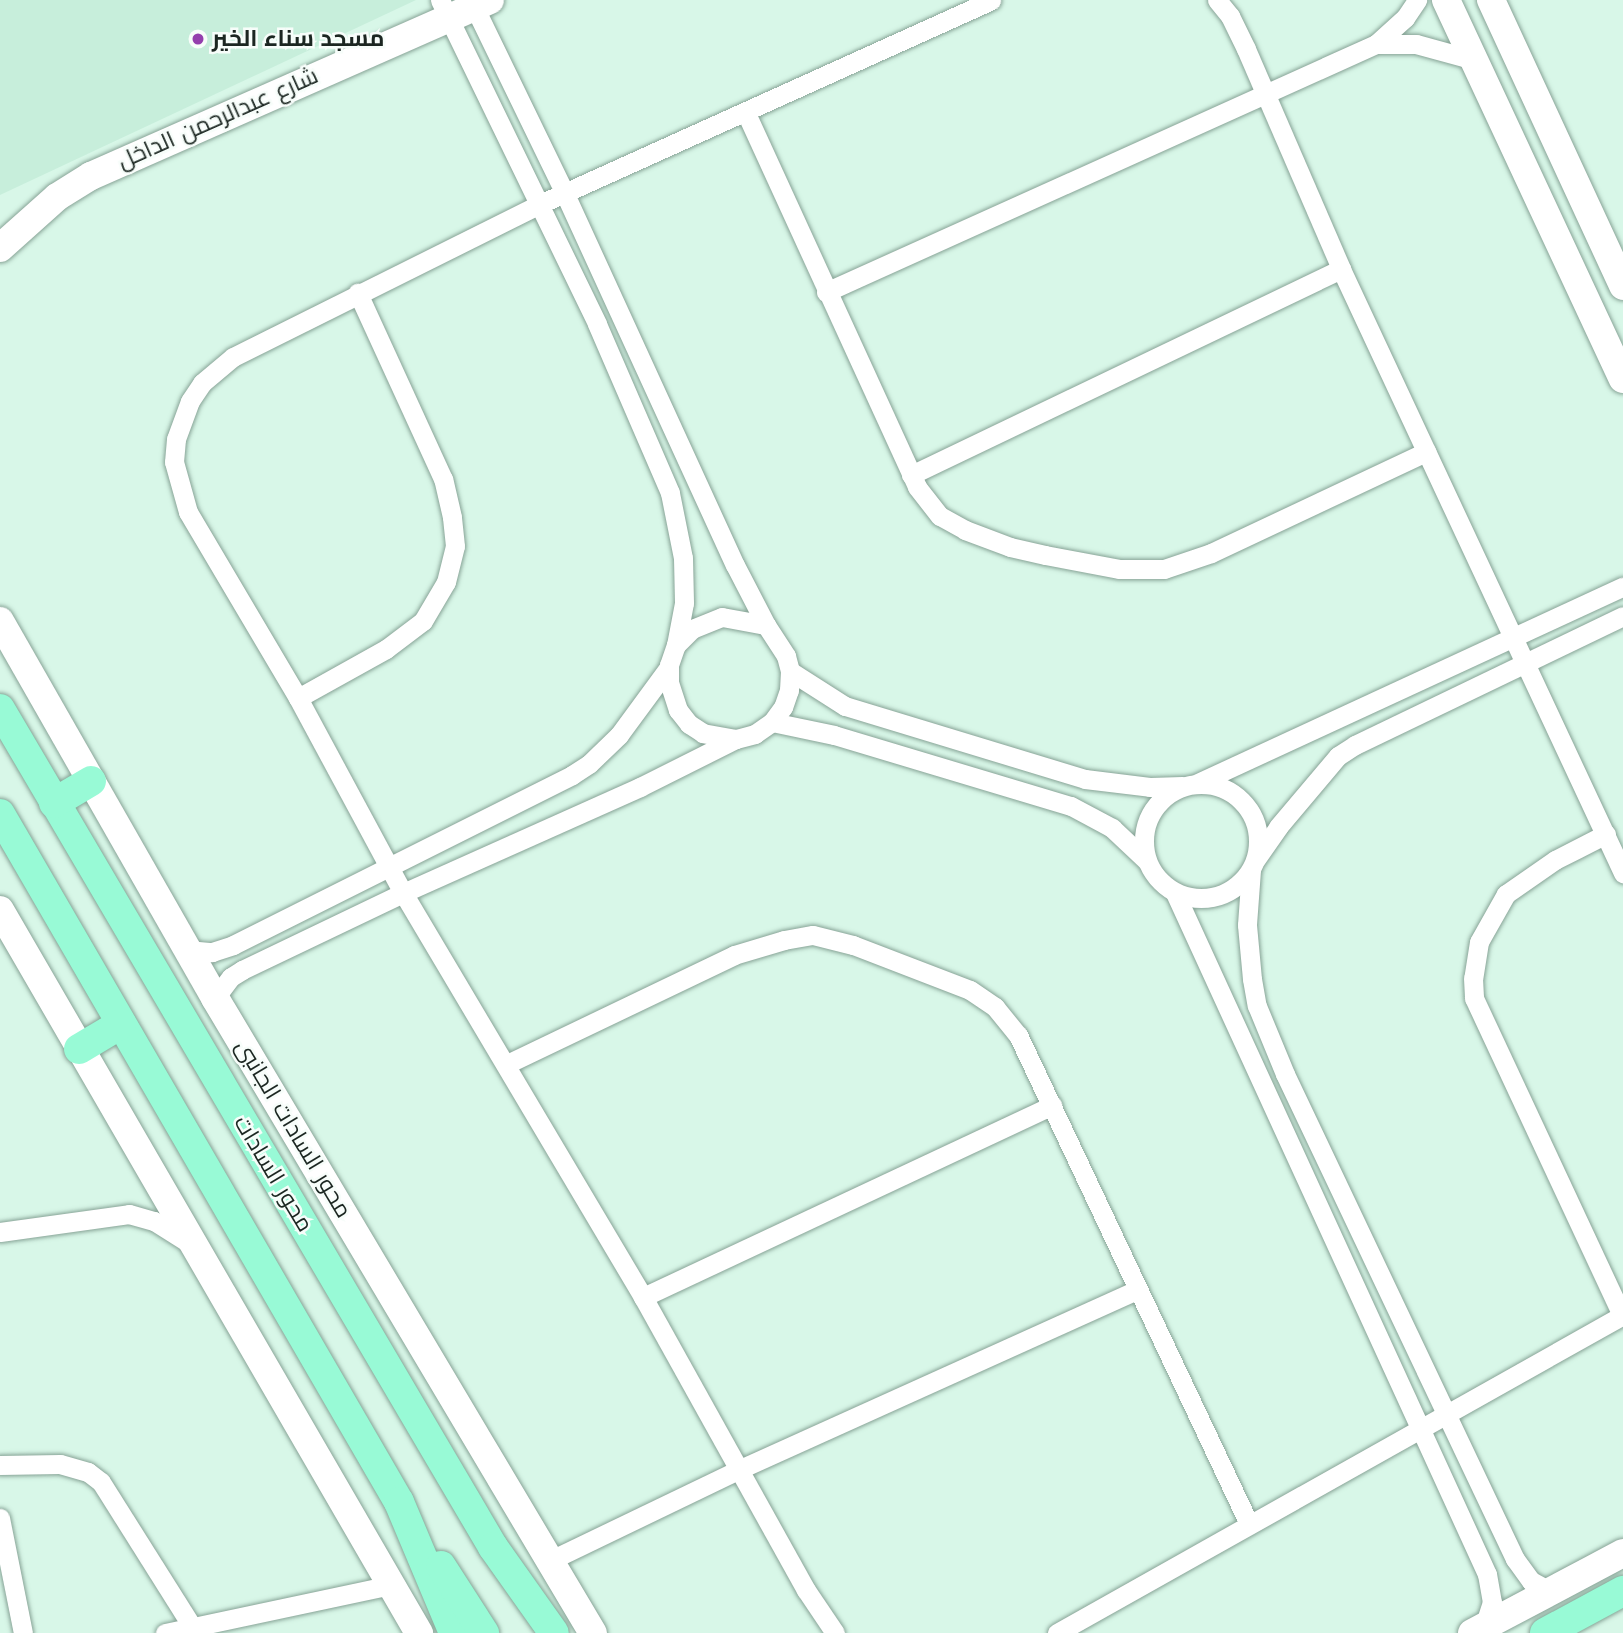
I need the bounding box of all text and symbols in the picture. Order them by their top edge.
place label: مسجد سناء الخير [212,25,384,53]
marker: مسجد سناء الخير [190,31,206,47]
street label: شارع عبدالرحمن الداخل [113,62,323,176]
street label: محور السادات الجانبى [229,1035,357,1223]
street label: محور السادات [228,1111,318,1237]

